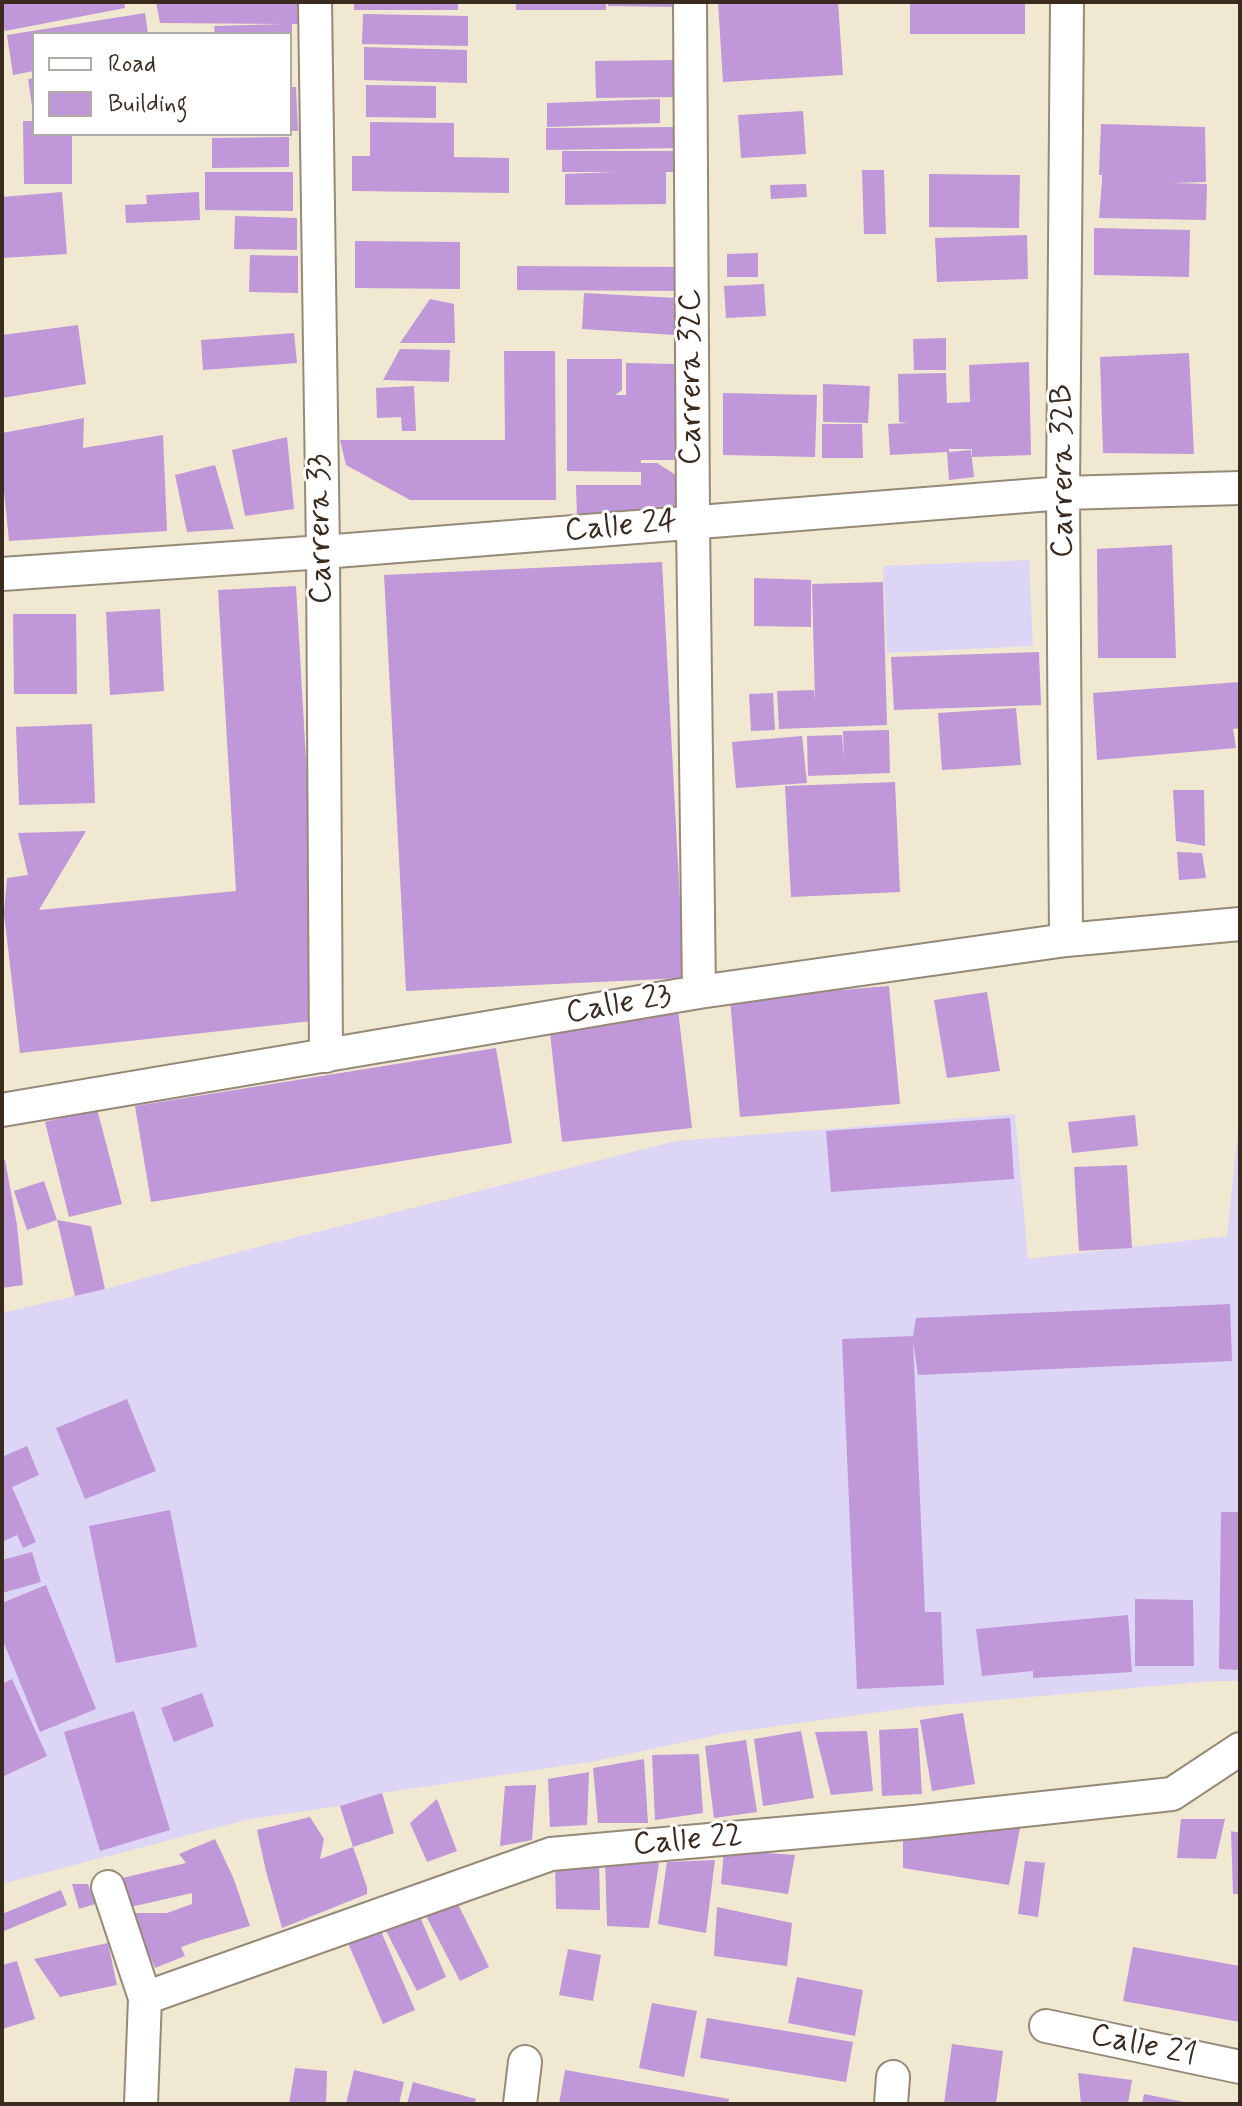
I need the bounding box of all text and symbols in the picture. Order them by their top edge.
legend [32,32,292,136]
text: Road [108,49,156,80]
text: Building [108,89,188,120]
street label: Carrera 32C [673,289,711,465]
street label: Carrera 32B [1045,384,1083,558]
street label: Carrera 33 [301,454,343,604]
street label: Calle 24 [563,504,679,552]
street label: Calle 23 [563,978,675,1034]
street label: Calle 22 [632,1818,744,1866]
street label: Calle 21 [1087,2017,1199,2077]

